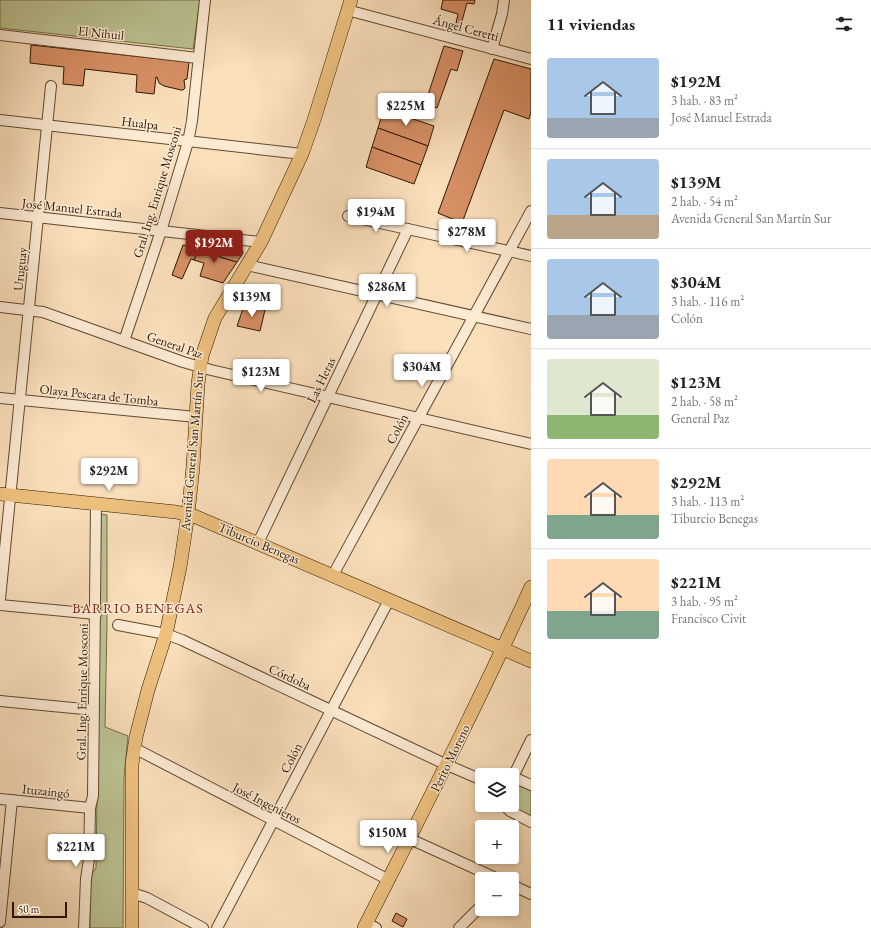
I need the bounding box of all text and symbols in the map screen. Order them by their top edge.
street label: Ángel Ceretti [430,11,501,45]
text: 11 viviendas [547,13,635,35]
icon: filters [833,13,855,35]
street label: El Nihuil [77,22,125,44]
text: $192M [671,70,721,92]
icon: home [579,74,627,122]
text: 3 hab. · 83 m² [671,92,738,109]
pin: $225M [378,93,434,127]
text: $225M [387,97,425,114]
text: José Manuel Estrada [671,109,772,126]
street label: Hualpa [120,112,160,134]
street label: Gral. Ing. Enrique Mosconi [129,124,185,260]
text: $139M [671,171,721,193]
icon: home [579,175,627,223]
text: 2 hab. · 54 m² [671,193,738,210]
street label: José Manuel Estrada [20,194,124,222]
pin: $194M [348,199,404,233]
text: $194M [357,203,395,220]
text: Avenida General San Martín Sur [671,210,831,227]
pin: $278M [439,219,495,253]
text: $278M [448,223,486,240]
pin: $192M [186,230,242,264]
text: $192M [195,234,233,251]
street label: Uruguay [9,246,31,292]
text: $304M [671,271,721,293]
pin: $286M [359,274,415,308]
icon: home [579,275,627,323]
text: $286M [368,278,406,295]
pin: $139M [224,284,280,318]
text: $139M [233,288,271,305]
text: 3 hab. · 116 m² [671,293,744,310]
text: Colón [671,310,703,327]
street label: General Paz [145,328,205,363]
street label: Las Heras [303,354,339,406]
pin: $304M [394,354,450,388]
text: $304M [403,358,441,375]
pin: $123M [233,359,289,393]
text: $123M [242,363,280,380]
street label: Avenida General San Martín Sur [176,370,208,533]
text: $123M [671,371,721,393]
icon: home [579,375,627,423]
street label: Olaya Pescara de Tomba [39,380,160,410]
text: 2 hab. · 58 m² [671,393,738,410]
text: General Paz [671,410,729,427]
street label: Colón [382,411,412,447]
pin: $292M [81,458,137,492]
text: $292M [90,462,128,479]
text: $292M [671,471,721,493]
icon: home [579,475,627,523]
text: 3 hab. · 113 m² [671,493,744,510]
text: Tiburcio Benegas [671,510,758,527]
street label: Tiburcio Benegas [216,518,302,568]
text: $221M [671,571,721,593]
icon: home [579,575,627,623]
text: 3 hab. · 95 m² [671,593,738,610]
district label: BARRIO BENEGAS [72,599,204,617]
text: Francisco Civit [671,610,746,627]
street label: Gral. Ing. Enrique Mosconi [72,623,92,761]
street label: Córdoba [266,660,315,694]
street label: Perito Moreno [426,722,474,794]
street label: Colón [276,740,306,776]
map controls [475,768,519,916]
button: layers [475,768,519,812]
street label: José Ingenieros [229,778,304,828]
street label: Ituzaingó [21,780,71,802]
pin: $150M [360,820,416,854]
button: + [475,820,519,864]
text: $150M [369,824,407,841]
pin: $221M [48,834,104,868]
text: $221M [57,838,95,855]
button: − [475,872,519,916]
scale bar [12,900,67,919]
text: 50 m [18,902,39,916]

